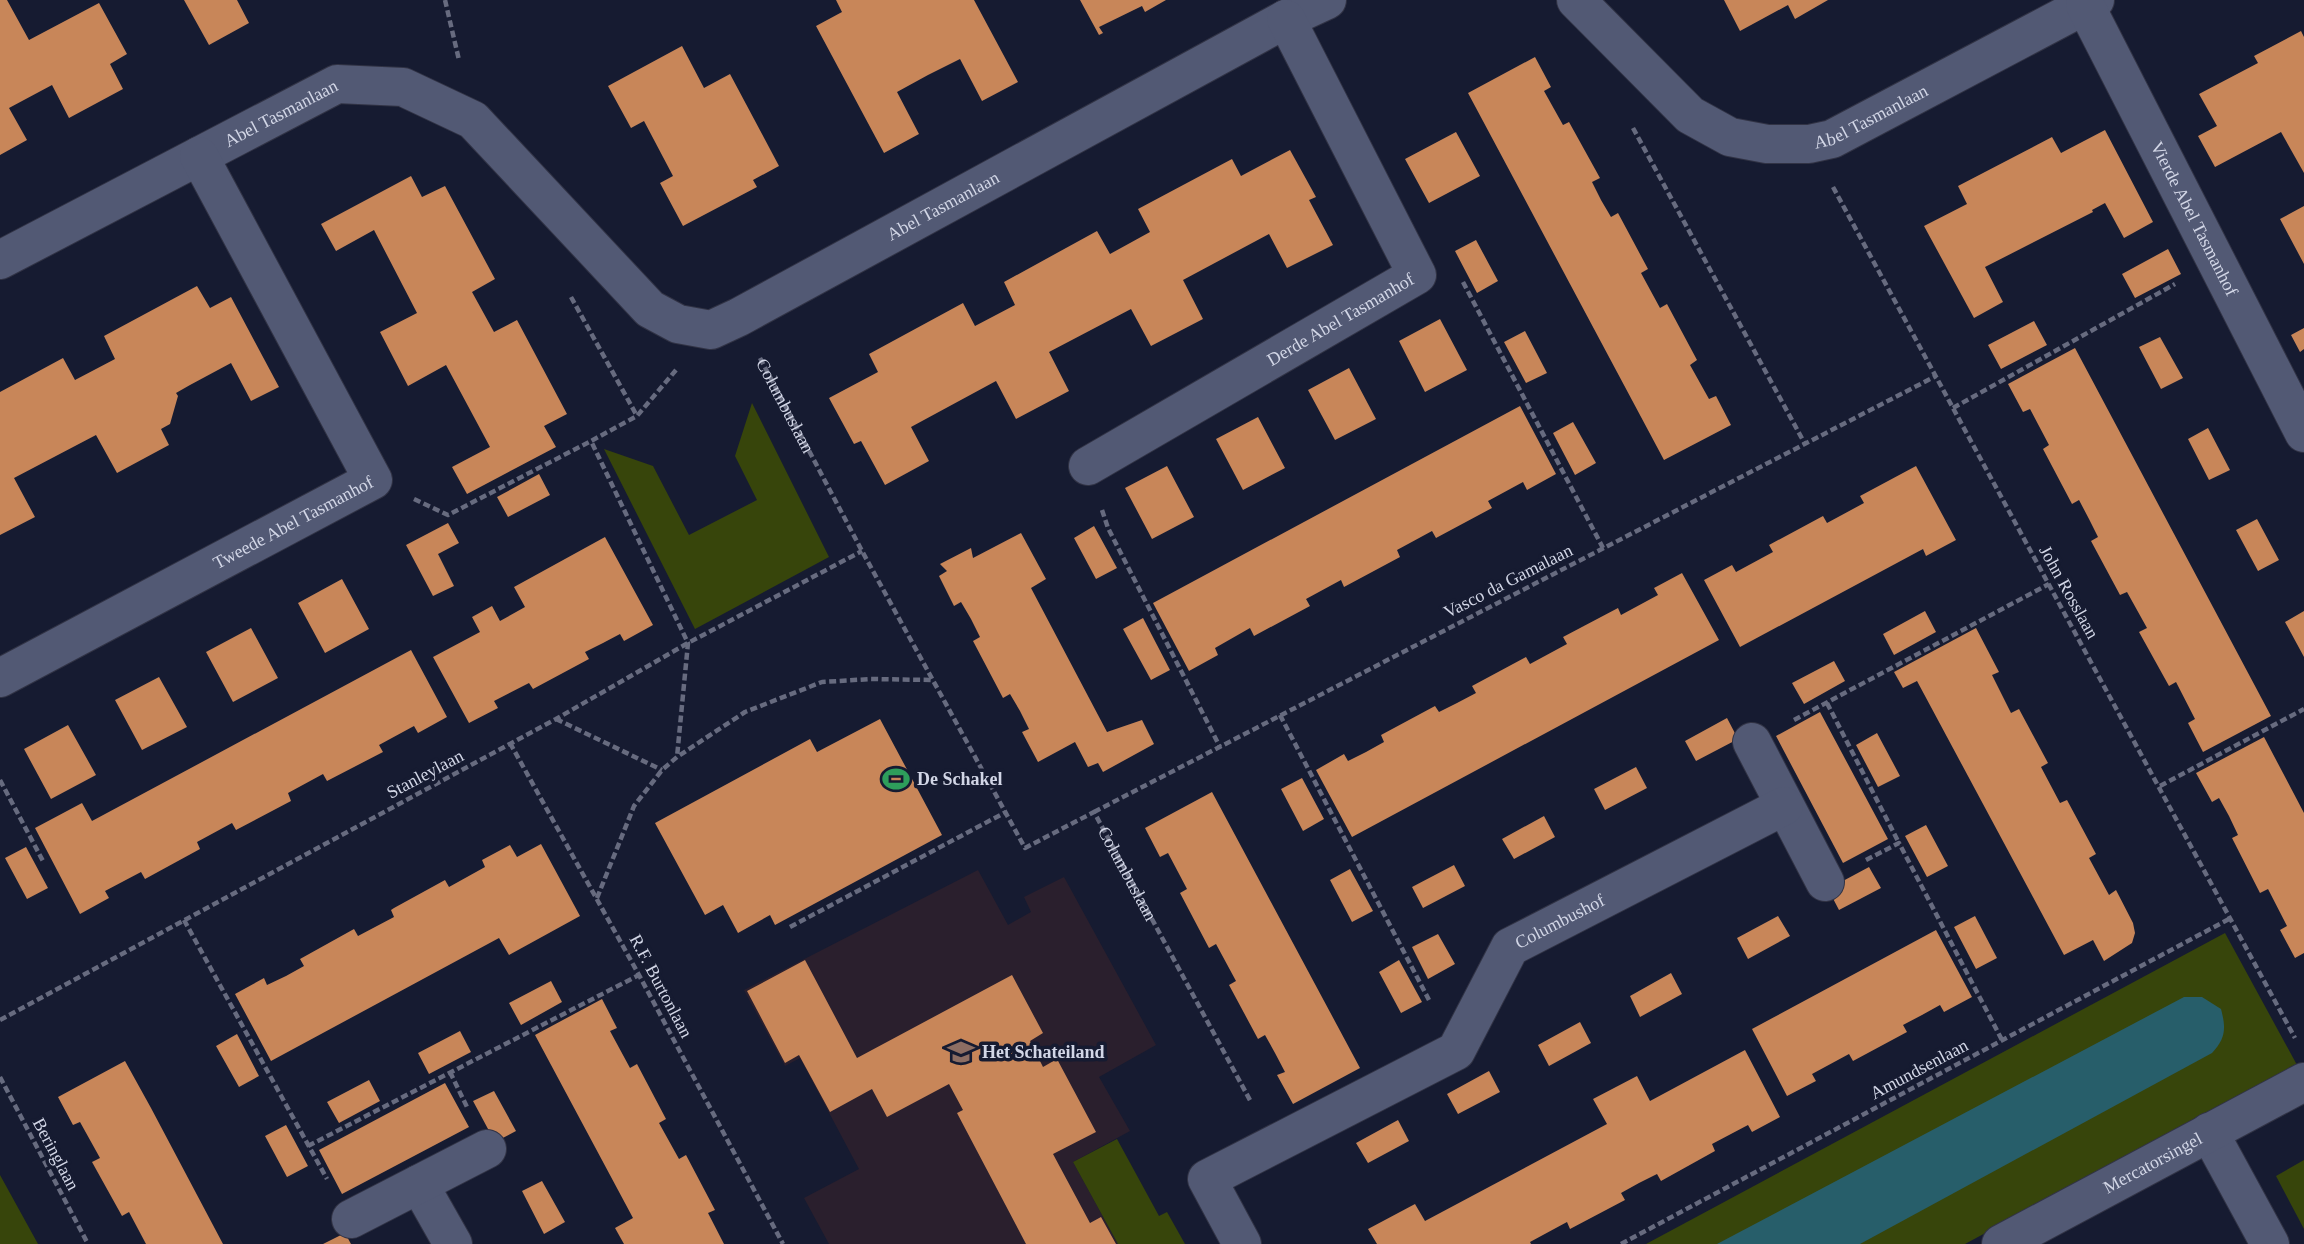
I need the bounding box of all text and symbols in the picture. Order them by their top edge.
street label: Abel Tasmanlaan [221,75,341,151]
street label: Abel Tasmanlaan [1812,80,1931,153]
street label: Vierde Abel Tasmanhof [2147,138,2242,299]
street label: Abel Tasmanlaan [883,167,1003,245]
street label: Derde Abel Tasmanhof [1264,269,1418,370]
street label: Columbuslaan [752,355,818,456]
street label: Tweede Abel Tasmanhof [210,472,377,573]
street label: Vasco da Gamalaan [1440,540,1576,622]
street label: John Rosslaan [2035,542,2103,642]
street label: Stanleylaan [383,745,467,803]
sports icon: De Schakel [881,764,911,794]
place label: De Schakel [917,769,1003,789]
street label: Columbuslaan [1094,823,1161,924]
street label: Columbushof [1512,890,1608,953]
street label: R.F. Burtonlaan [625,931,697,1041]
street label: Amundsenlaan [1867,1035,1971,1103]
school or university icon: Het Schateiland [946,1037,976,1067]
place label: Het Schateiland [982,1042,1105,1062]
street label: Beringlaan [29,1114,83,1194]
street label: Mercatorsingel [2100,1128,2205,1197]

